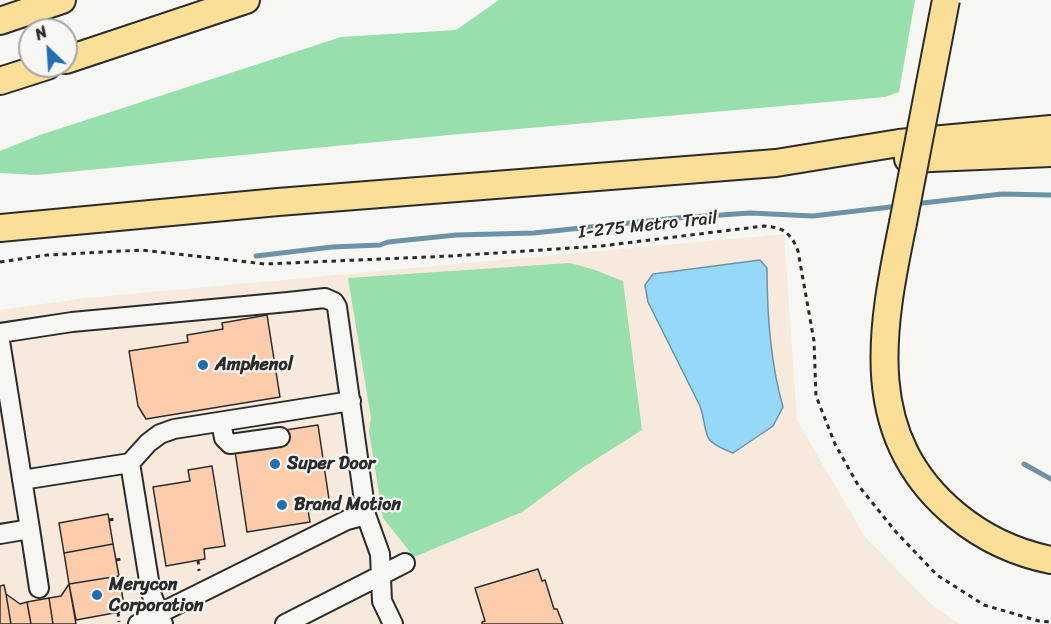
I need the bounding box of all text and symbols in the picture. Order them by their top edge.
north arrow [18,18,78,78]
text: N [30,18,52,49]
street label: I-275 Metro Trail [577,208,719,244]
place label: Amphenol [215,354,293,376]
marker: Amphenol [196,358,210,372]
place label: Super Door [287,453,375,475]
marker: Super Door [268,457,282,471]
place label: Brand Motion [294,494,401,516]
marker: Brand Motion [275,498,289,512]
place label: Merycon Corporation [109,574,203,616]
marker: Merycon Corporation [90,588,104,602]

